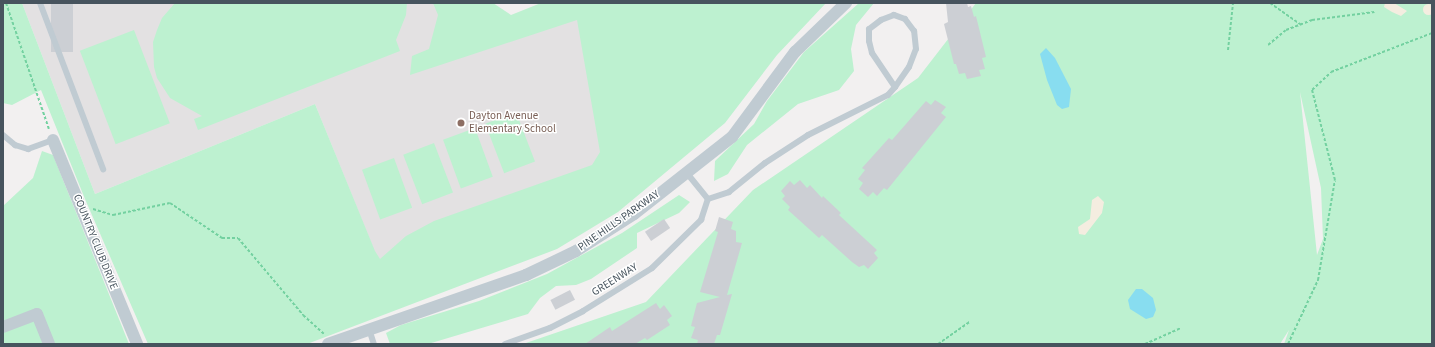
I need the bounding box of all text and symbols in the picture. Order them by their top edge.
place label: Dayton Avenue Elementary School [469,110,556,136]
marker: Dayton Avenue Elementary School [456,118,466,128]
street label: PINE HILLS PARKWAY [576,188,662,254]
street label: COUNTRY CLUB DRIVE [70,192,120,292]
street label: GREENWAY [590,261,640,299]

